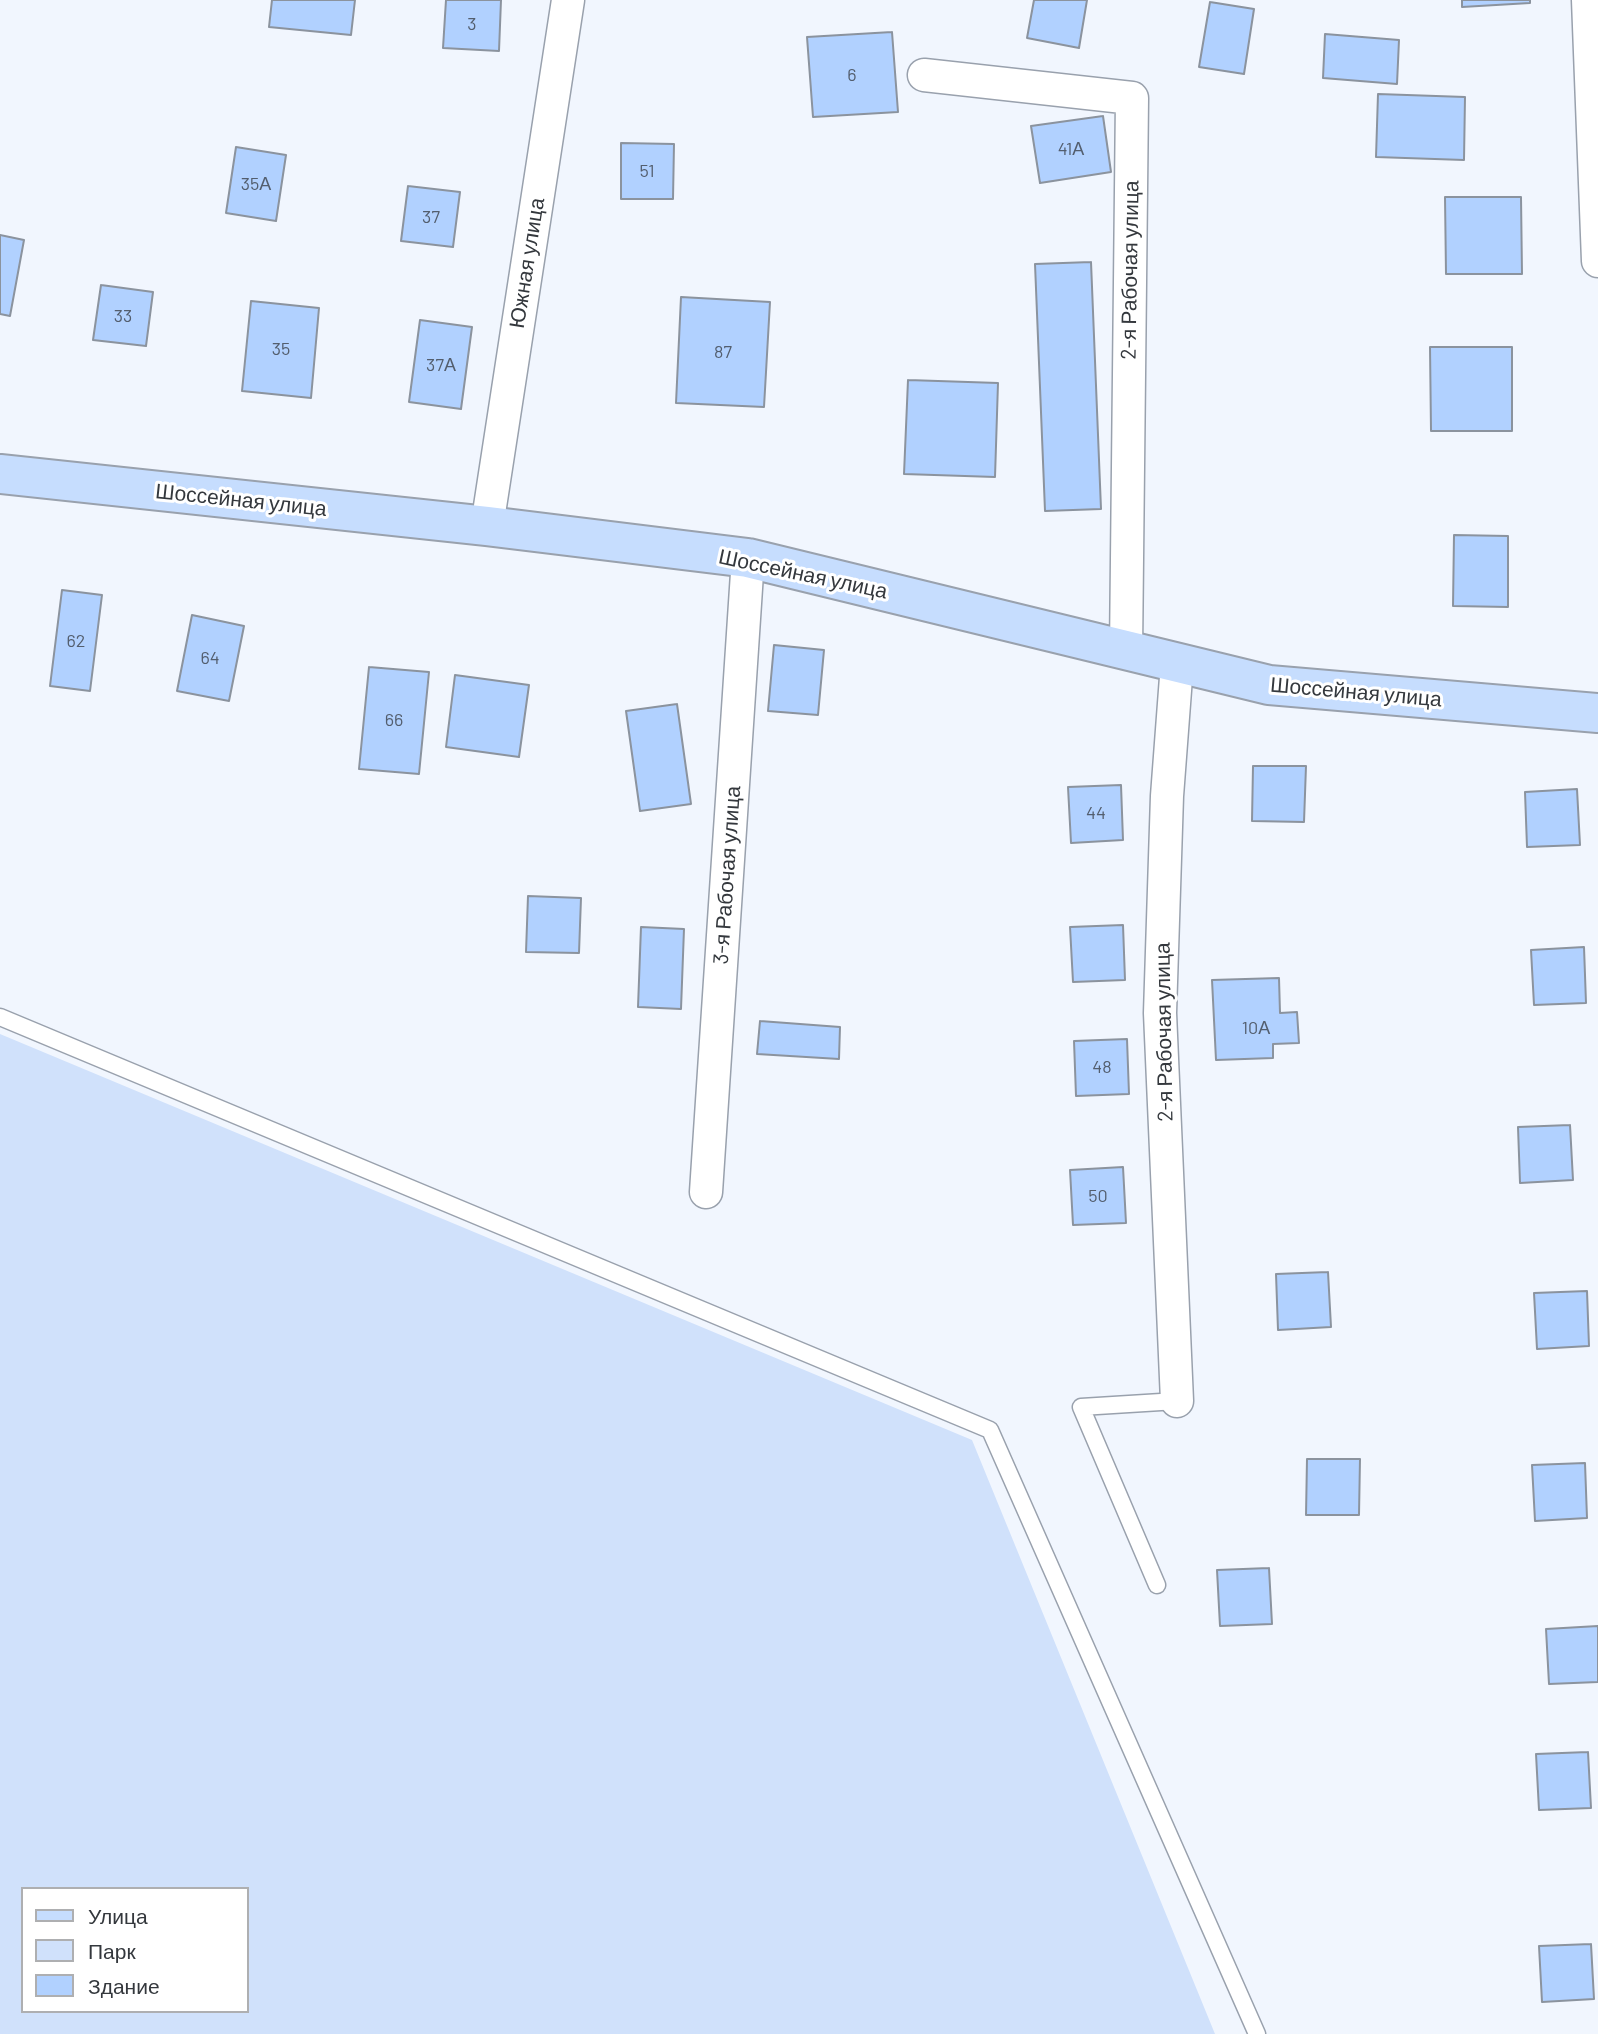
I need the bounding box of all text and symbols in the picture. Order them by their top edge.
house number: 3 [467,13,477,35]
house number: 6 [847,64,857,86]
house number: 41А [1058,138,1084,160]
house number: 51 [639,160,655,182]
house number: 35А [241,173,271,195]
street label: 2-я Рабочая улица [1116,180,1144,360]
street label: Южная улица [504,196,550,330]
house number: 37 [422,206,440,228]
house number: 33 [114,305,132,327]
house number: 35 [272,338,290,360]
house number: 87 [714,341,732,363]
house number: 37А [426,354,456,376]
street label: Шоссейная улица [154,478,328,522]
street label: Шоссейная улица [716,544,890,604]
house number: 62 [67,630,85,652]
house number: 64 [200,647,220,669]
street label: Шоссейная улица [1269,672,1443,712]
house number: 66 [385,709,403,731]
street label: 3-я Рабочая улица [708,785,746,965]
house number: 44 [1086,802,1106,824]
street label: 2-я Рабочая улица [1150,942,1178,1122]
house number: 10А [1242,1017,1270,1039]
house number: 48 [1092,1056,1112,1078]
house number: 50 [1088,1185,1108,1207]
legend [21,1887,248,2013]
text: Улица [88,1903,148,1928]
text: Парк [88,1938,136,1963]
text: Здание [88,1973,160,1998]

